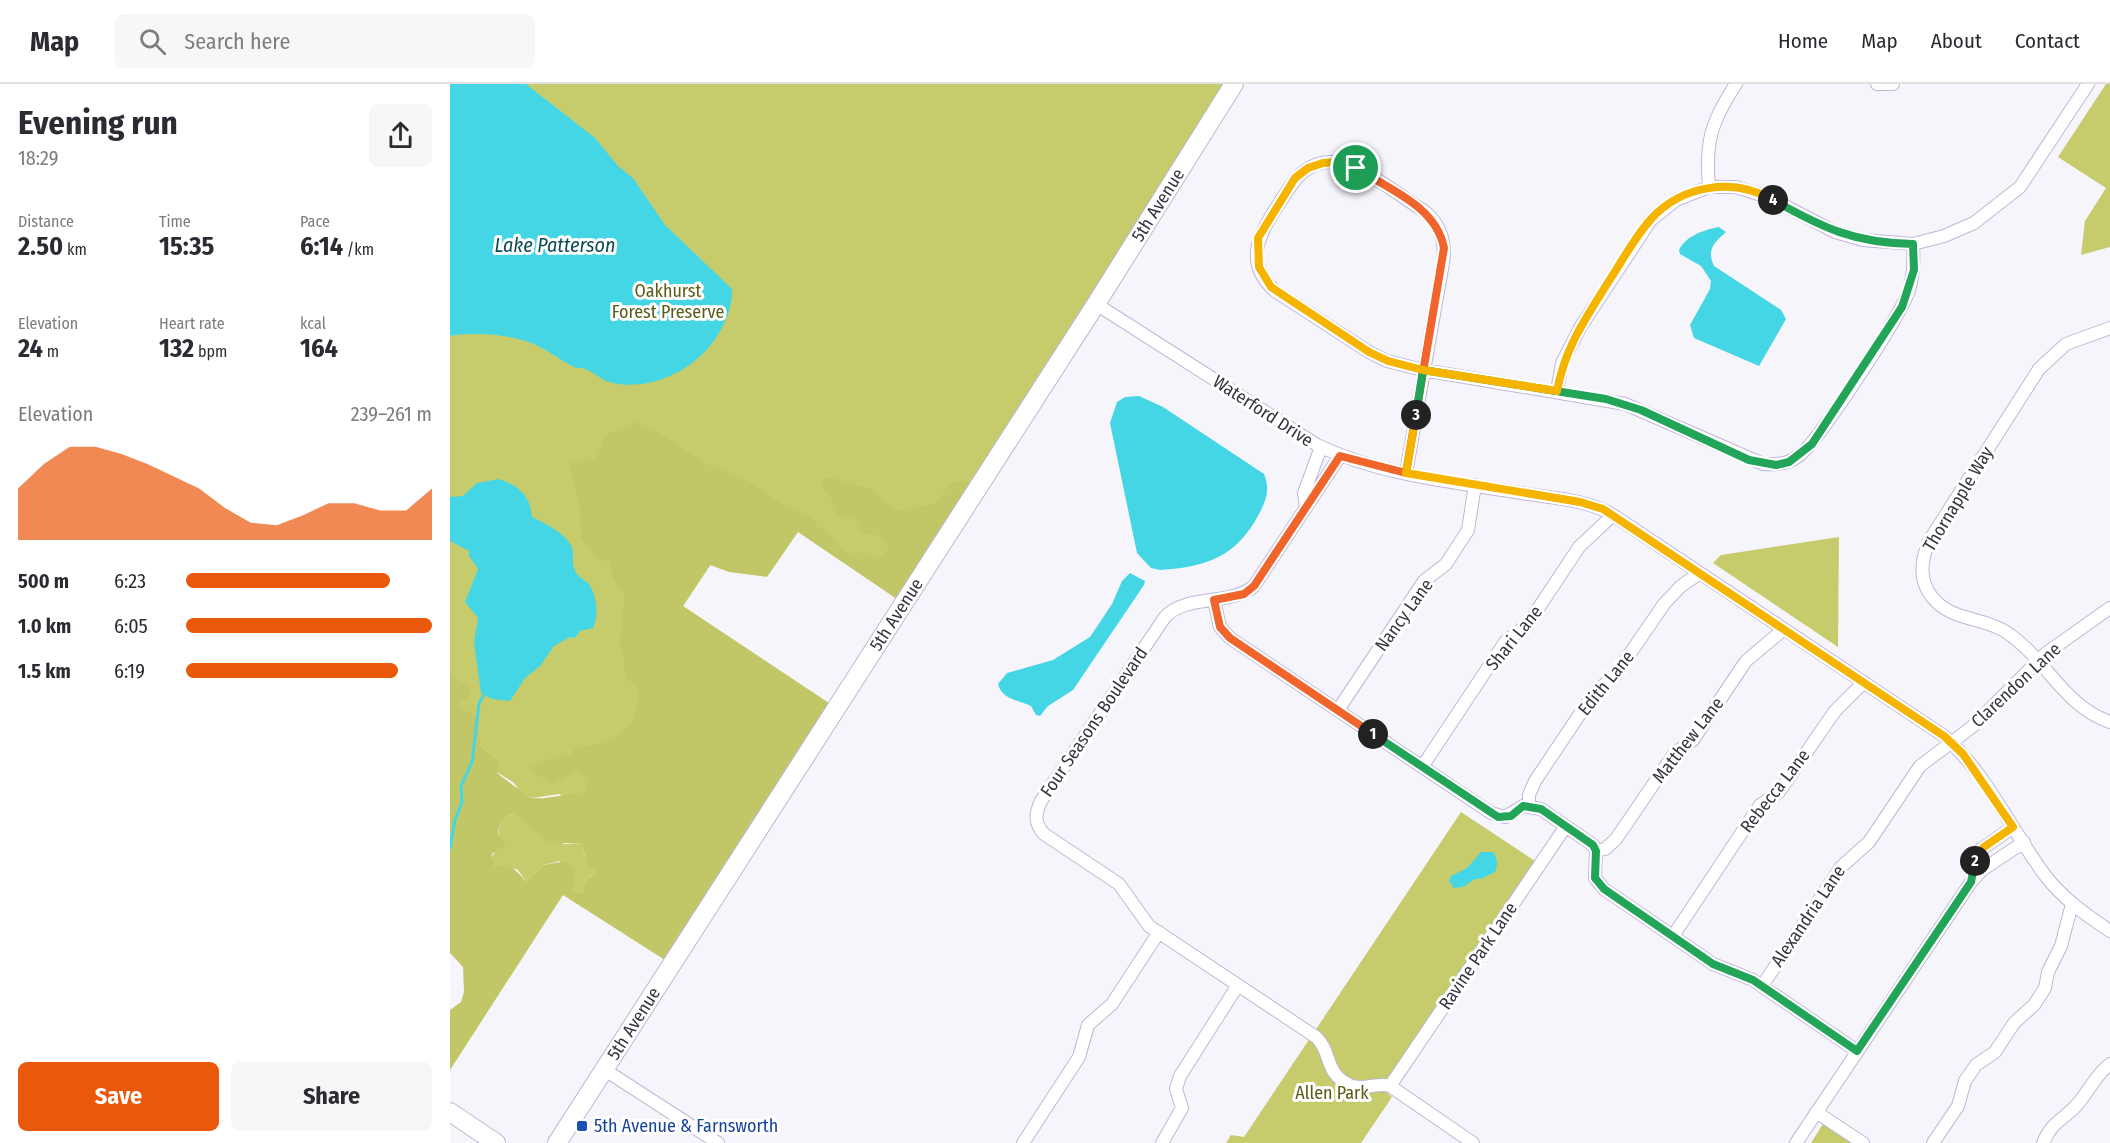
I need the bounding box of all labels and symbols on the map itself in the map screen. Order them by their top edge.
pin [1330,142,1381,193]
street label: 5th Avenue [1127,164,1189,246]
pin: 4 [1758,185,1788,215]
water label: Lake Patterson [495,233,615,257]
park label: Oakhurst Forest Preserve [612,280,724,323]
street label: Waterford Drive [1209,370,1317,452]
pin: 3 [1401,400,1431,430]
street label: Thornapple Way [1918,443,1998,555]
street label: 5th Avenue [865,574,928,655]
street label: Nancy Lane [1370,574,1438,656]
street label: Shari Lane [1481,601,1547,675]
street label: Clarendon Lane [1967,638,2065,732]
street label: Four Seasons Boulevard [1036,643,1152,801]
street label: Edith Lane [1573,646,1639,720]
street label: Matthew Lane [1648,693,1728,787]
pin: 1 [1358,719,1388,749]
street label: Rebecca Lane [1736,745,1814,837]
pin: 2 [1960,846,1990,876]
street label: Alexandria Lane [1766,861,1850,971]
street label: Ravine Park Lane [1434,898,1522,1014]
street label: 5th Avenue [602,983,665,1064]
park label: Allen Park [1295,1082,1369,1104]
place label: 5th Avenue & Farnsworth [594,1115,778,1137]
marker: 5th Avenue & Farnsworth [575,1119,589,1133]

